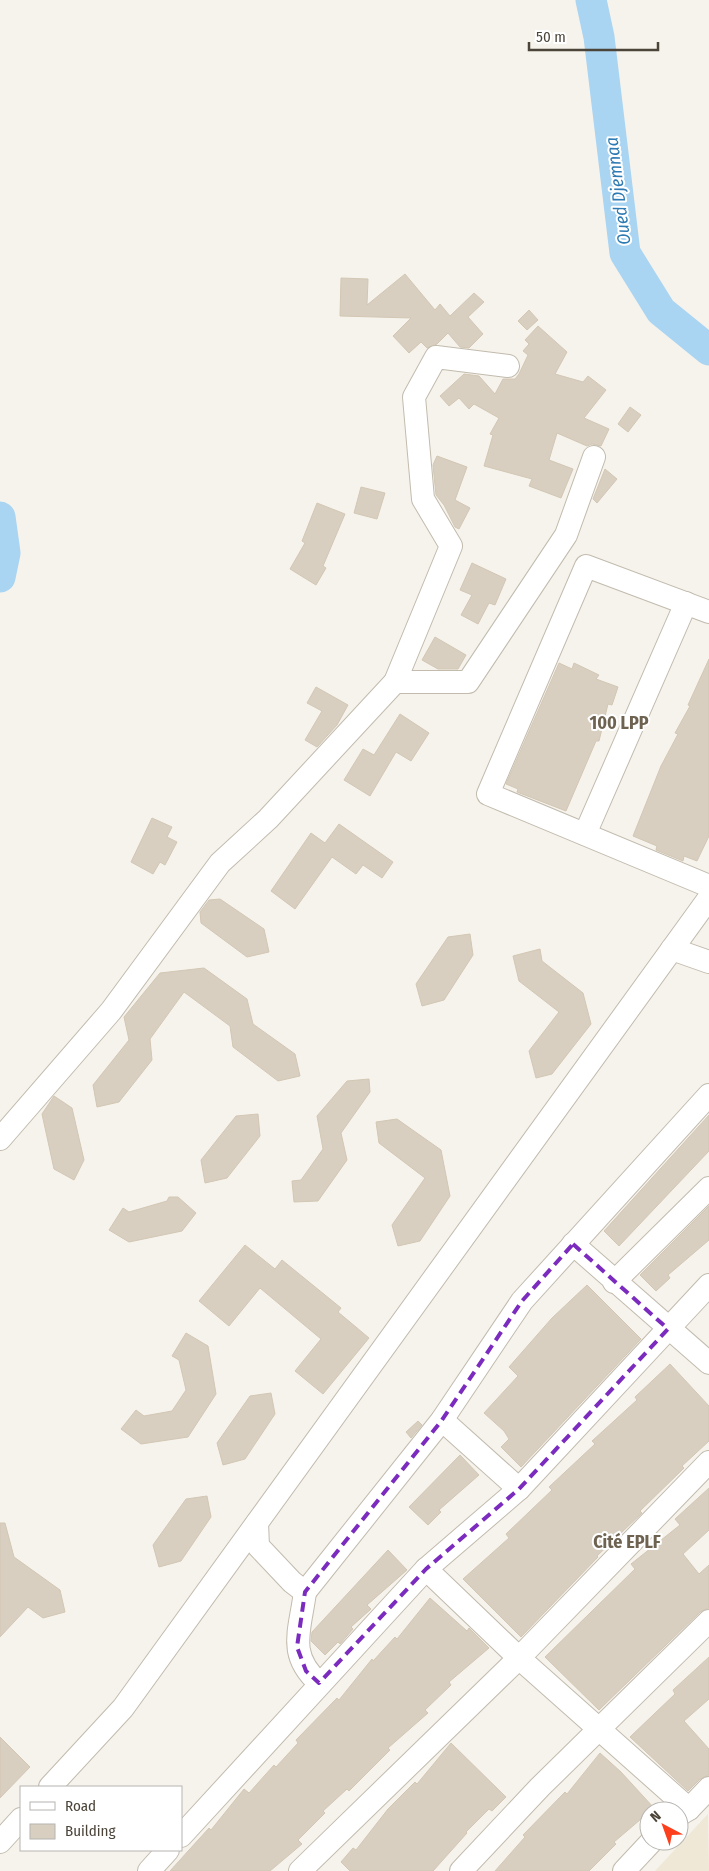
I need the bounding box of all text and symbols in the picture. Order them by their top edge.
scale bar [529,20,658,52]
text: 50 m [536,28,566,46]
water label: Oued Djemnaa [600,136,636,246]
district label: 100 LPP [590,712,649,734]
district label: Cité EPLF [593,1531,661,1553]
legend [20,1786,182,1851]
text: Road [65,1797,96,1815]
north arrow [639,1801,689,1851]
text: N [647,1807,665,1826]
text: Building [65,1822,116,1840]

